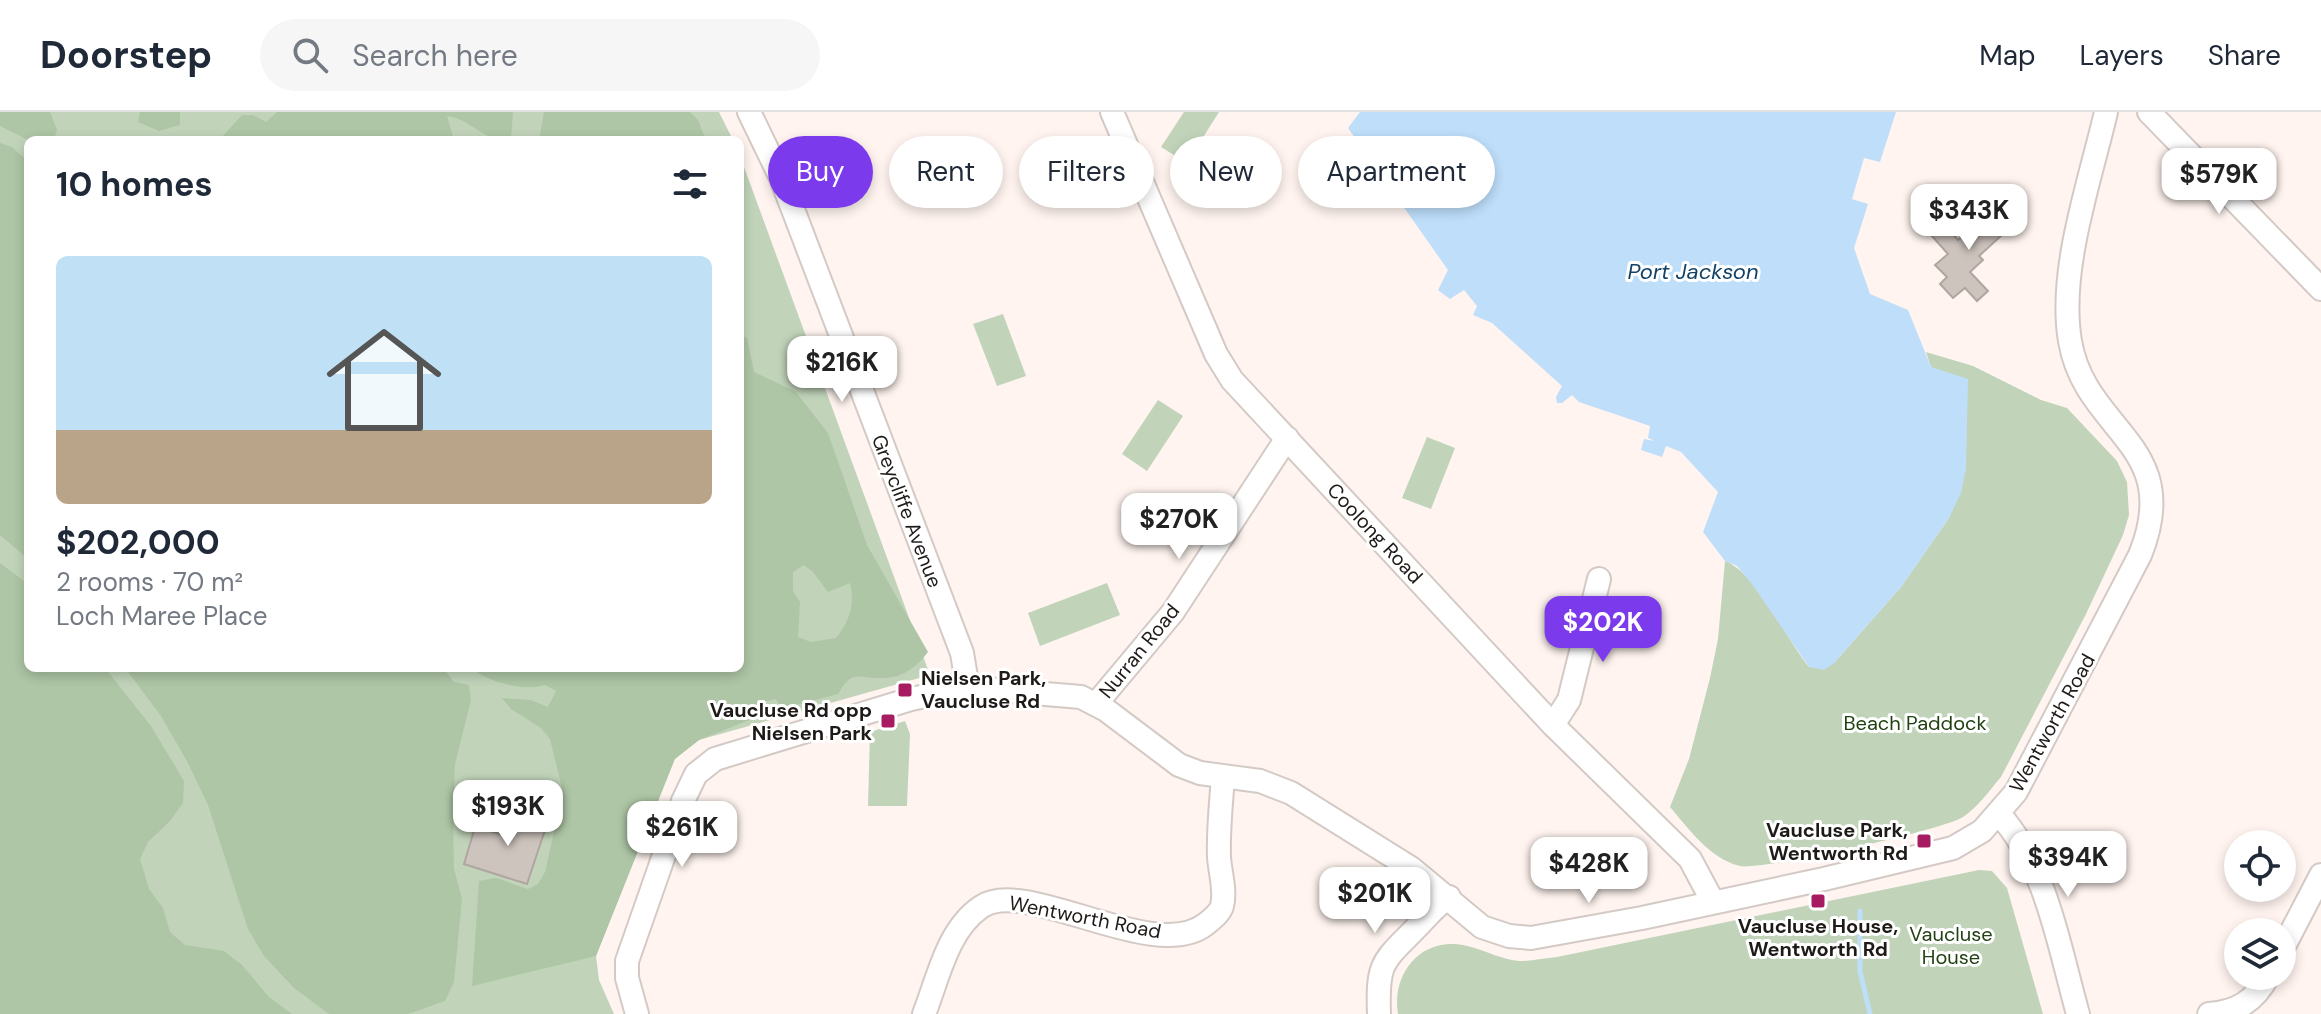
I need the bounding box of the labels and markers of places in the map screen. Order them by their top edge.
pin: $579K [2163,148,2275,216]
pin: $343K [1913,184,2025,252]
pin: $216K [786,336,898,404]
pin: $270K [1123,493,1235,561]
pin: $202K [1547,596,1659,664]
place label: Nielsen Park, Vaucluse Rd [921,665,1046,714]
marker: Nielsen Park, Vaucluse Rd [896,681,914,699]
place label: Vaucluse Rd opp Nielsen Park [710,697,872,746]
marker: Vaucluse Rd opp Nielsen Park [879,712,897,730]
pin: $193K [452,780,564,848]
pin: $261K [626,801,738,869]
place label: Vaucluse Park, Wentworth Rd [1766,817,1908,866]
pin: $394K [2012,831,2124,899]
marker: Vaucluse Park, Wentworth Rd [1915,832,1933,850]
pin: $428K [1533,837,1645,905]
pin: $201K [1319,867,1431,935]
marker: Vaucluse House, Wentworth Rd [1809,892,1827,910]
place label: Vaucluse House, Wentworth Rd [1738,913,1898,962]

